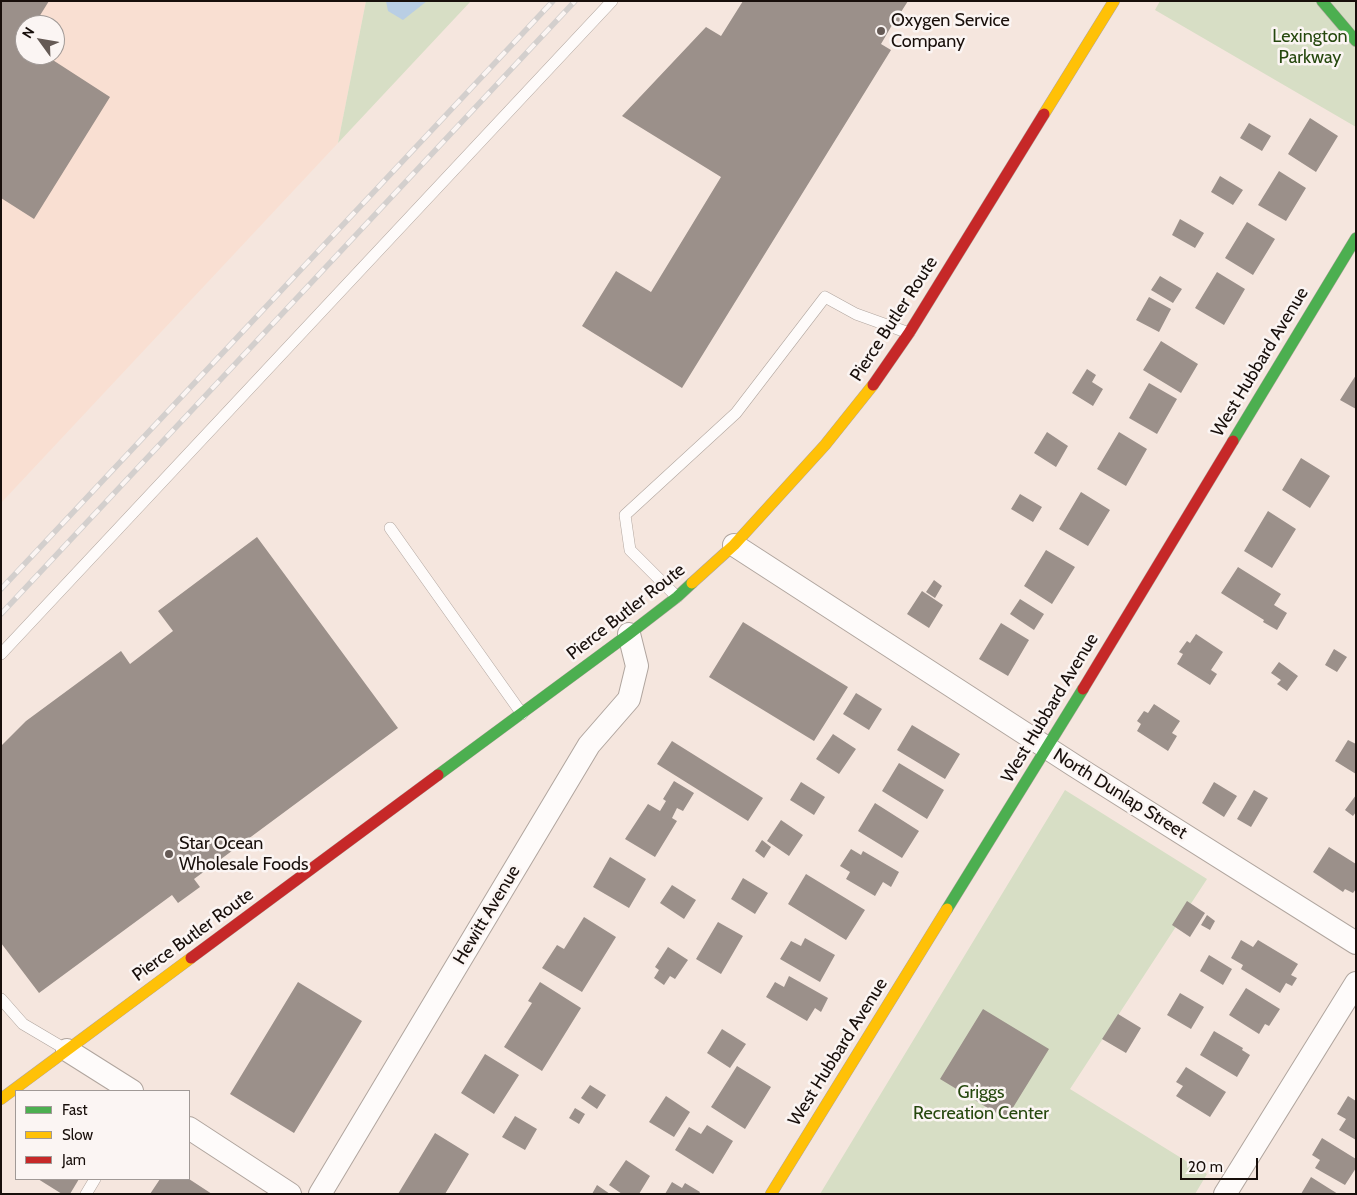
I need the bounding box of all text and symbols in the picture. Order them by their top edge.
place label: Oxygen Service Company [891,10,1010,52]
north arrow [15,15,65,65]
text: N [18,24,38,42]
marker: Oxygen Service Company [875,25,887,37]
park label: Lexington Parkway [1272,26,1348,68]
street label: Pierce Butler Route [846,253,942,385]
street label: West Hubbard Avenue [1207,283,1313,441]
street label: Pierce Butler Route [562,559,690,665]
street label: West Hubbard Avenue [997,629,1103,787]
street label: North Dunlap Street [1049,744,1191,844]
place label: Star Ocean Wholesale Foods [179,833,308,876]
marker: Star Ocean Wholesale Foods [163,848,175,860]
street label: Hewitt Avenue [449,862,525,968]
street label: Pierce Butler Route [128,884,258,986]
street label: West Hubbard Avenue [784,974,892,1130]
park label: Griggs Recreation Center [913,1082,1049,1124]
legend [15,1090,190,1180]
text: Fast [62,1101,87,1119]
text: Slow [62,1126,93,1144]
scale bar [1182,1148,1260,1180]
text: Jam [62,1151,86,1169]
text: 20 m [1188,1158,1223,1176]

